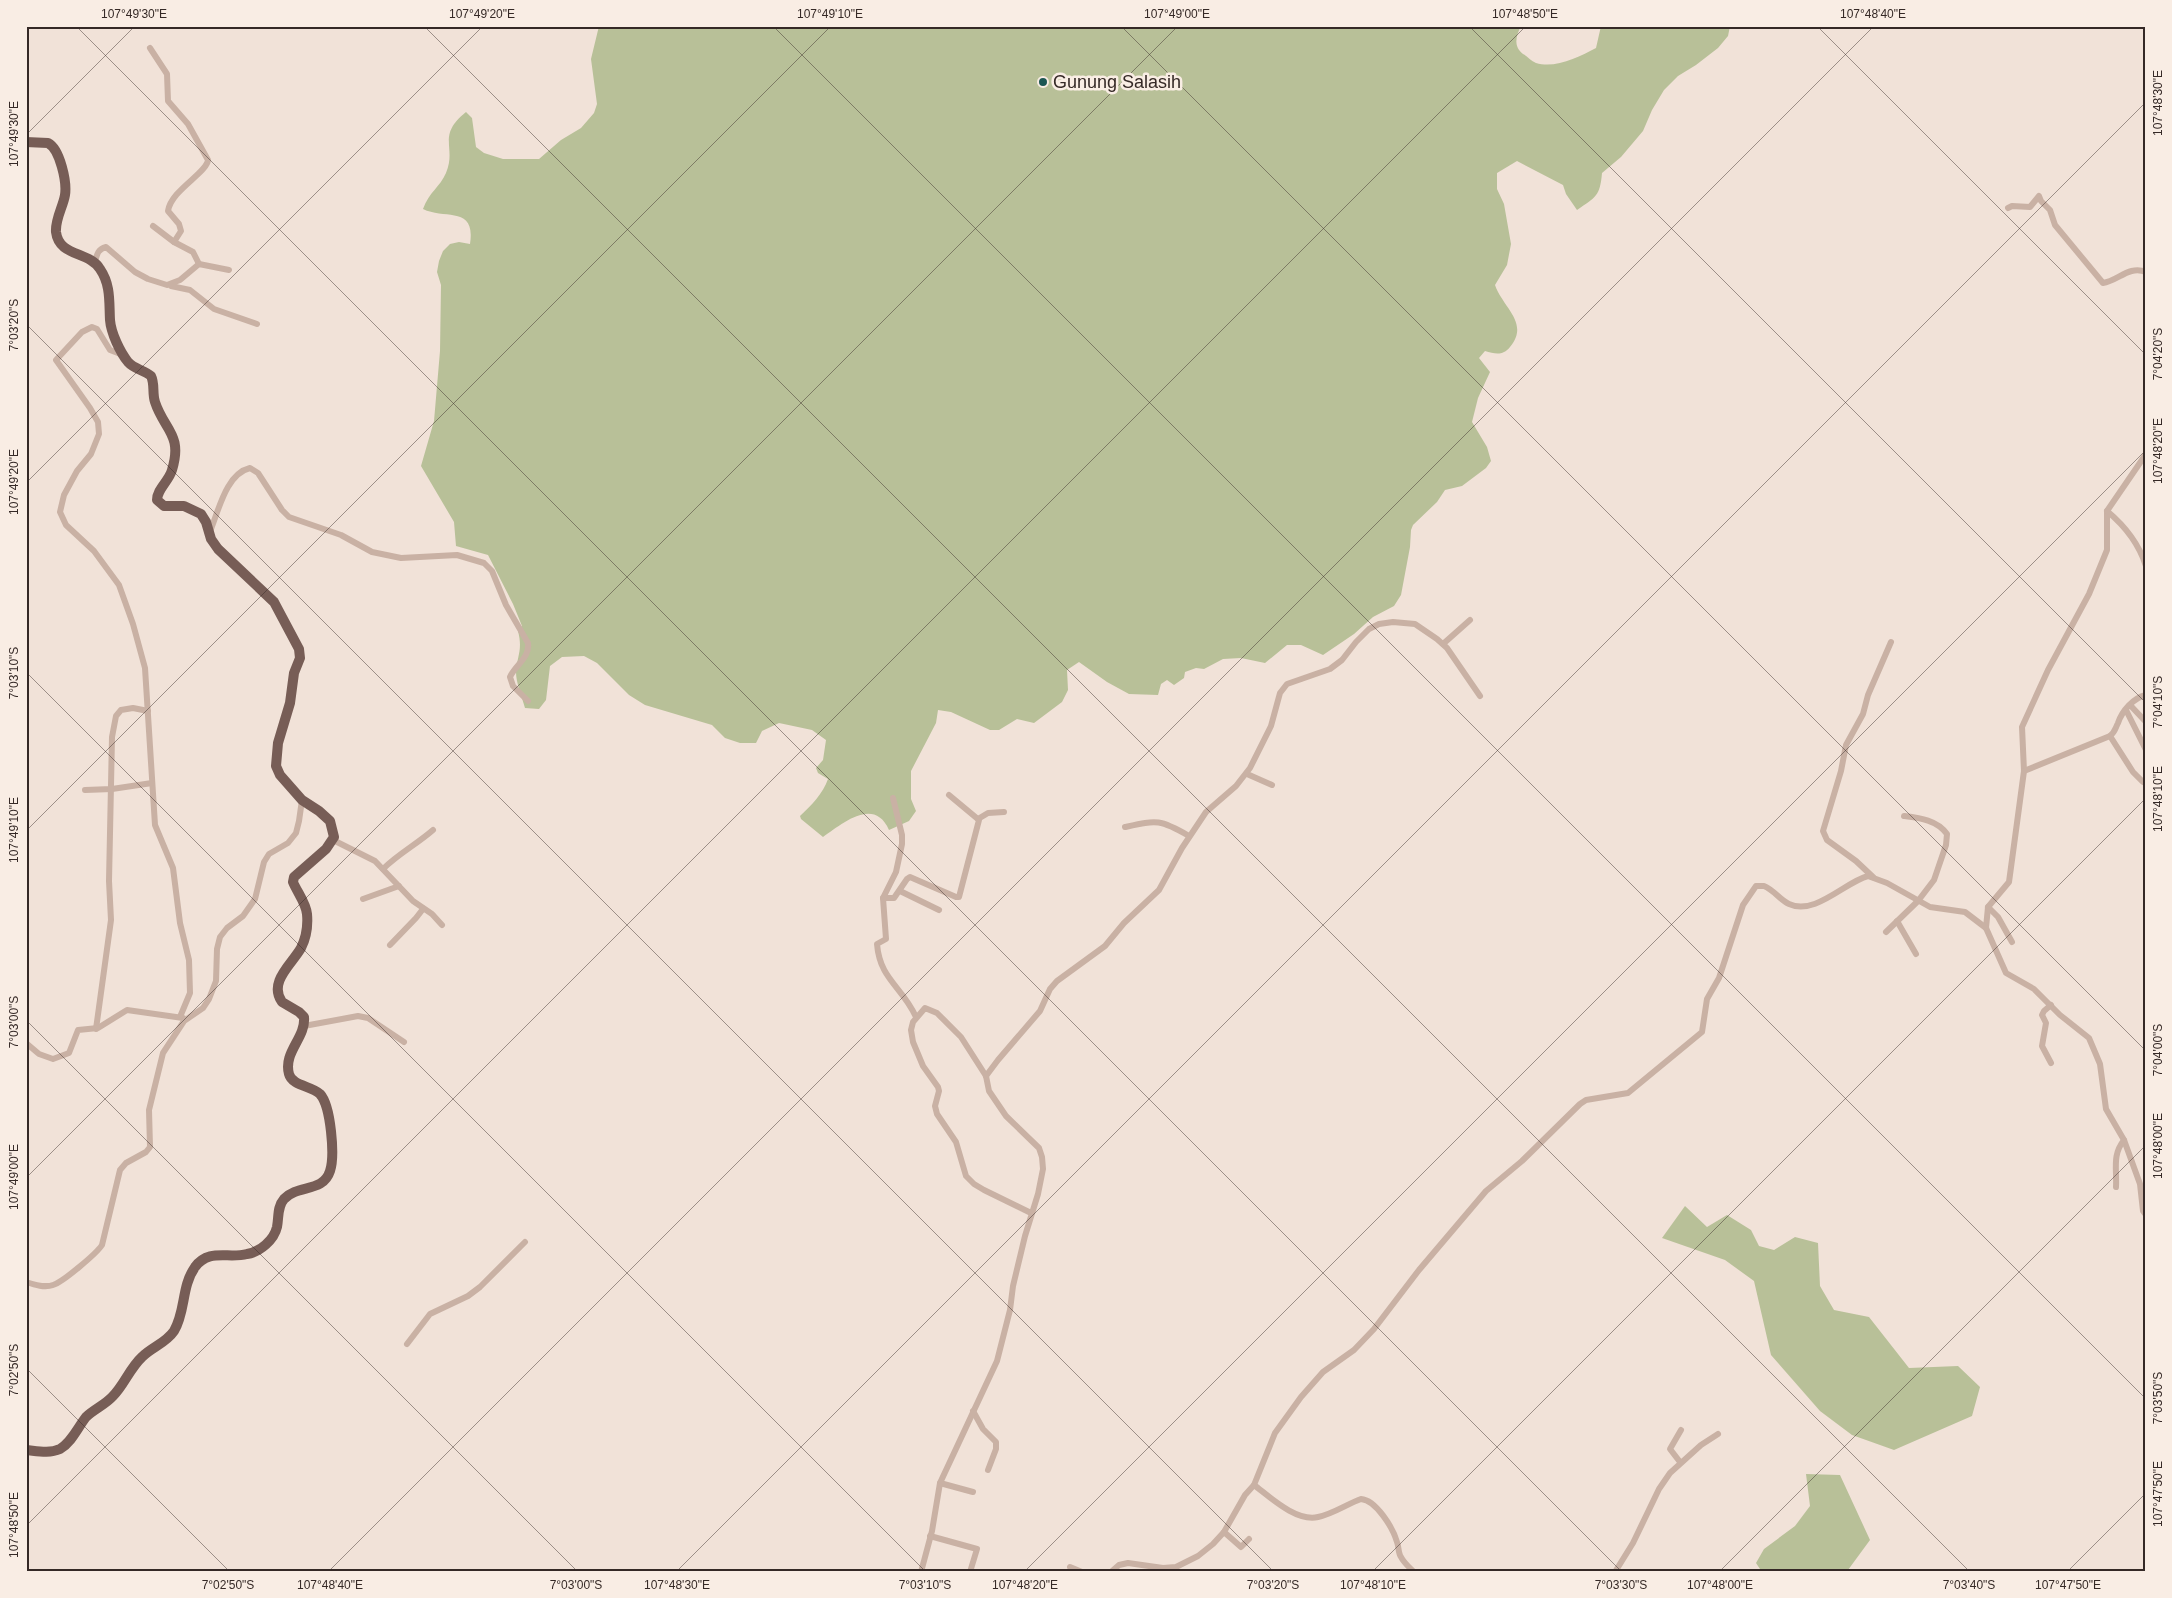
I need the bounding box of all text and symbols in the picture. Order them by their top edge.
text: 107°49'30"E [101,7,167,21]
text: 107°49'20"E [449,7,515,21]
text: 107°49'10"E [797,7,863,21]
text: 107°49'00"E [1144,7,1210,21]
text: 107°48'50"E [1492,7,1558,21]
text: 107°48'40"E [1840,7,1906,21]
text: 107°48'30"E [2151,70,2165,136]
place label: Gunung Salasih [1053,72,1181,92]
marker: Gunung Salasih [1037,76,1049,88]
text: 107°49'30"E [7,101,21,167]
text: 7°03'20"S [7,299,21,351]
text: 7°04'20"S [2151,328,2165,380]
text: 107°48'20"E [2151,418,2165,484]
text: 107°49'20"E [7,449,21,515]
text: 7°03'10"S [7,647,21,699]
text: 7°04'10"S [2151,676,2165,728]
text: 107°48'10"E [2151,766,2165,832]
text: 107°49'10"E [7,797,21,863]
text: 7°03'00"S [7,996,21,1048]
text: 7°04'00"S [2151,1024,2165,1076]
text: 107°48'00"E [2151,1113,2165,1179]
text: 107°49'00"E [7,1144,21,1210]
text: 7°02'50"S [7,1344,21,1396]
text: 7°03'50"S [2151,1372,2165,1424]
text: 107°47'50"E [2151,1461,2165,1527]
text: 107°48'50"E [7,1492,21,1558]
text: 7°02'50"S [202,1578,254,1592]
text: 107°48'40"E [297,1578,363,1592]
text: 7°03'00"S [550,1578,602,1592]
text: 107°48'30"E [644,1578,710,1592]
text: 7°03'10"S [899,1578,951,1592]
text: 107°48'20"E [992,1578,1058,1592]
text: 7°03'20"S [1247,1578,1299,1592]
text: 107°48'10"E [1340,1578,1406,1592]
text: 7°03'30"S [1595,1578,1647,1592]
text: 107°48'00"E [1687,1578,1753,1592]
text: 7°03'40"S [1943,1578,1995,1592]
text: 107°47'50"E [2035,1578,2101,1592]

